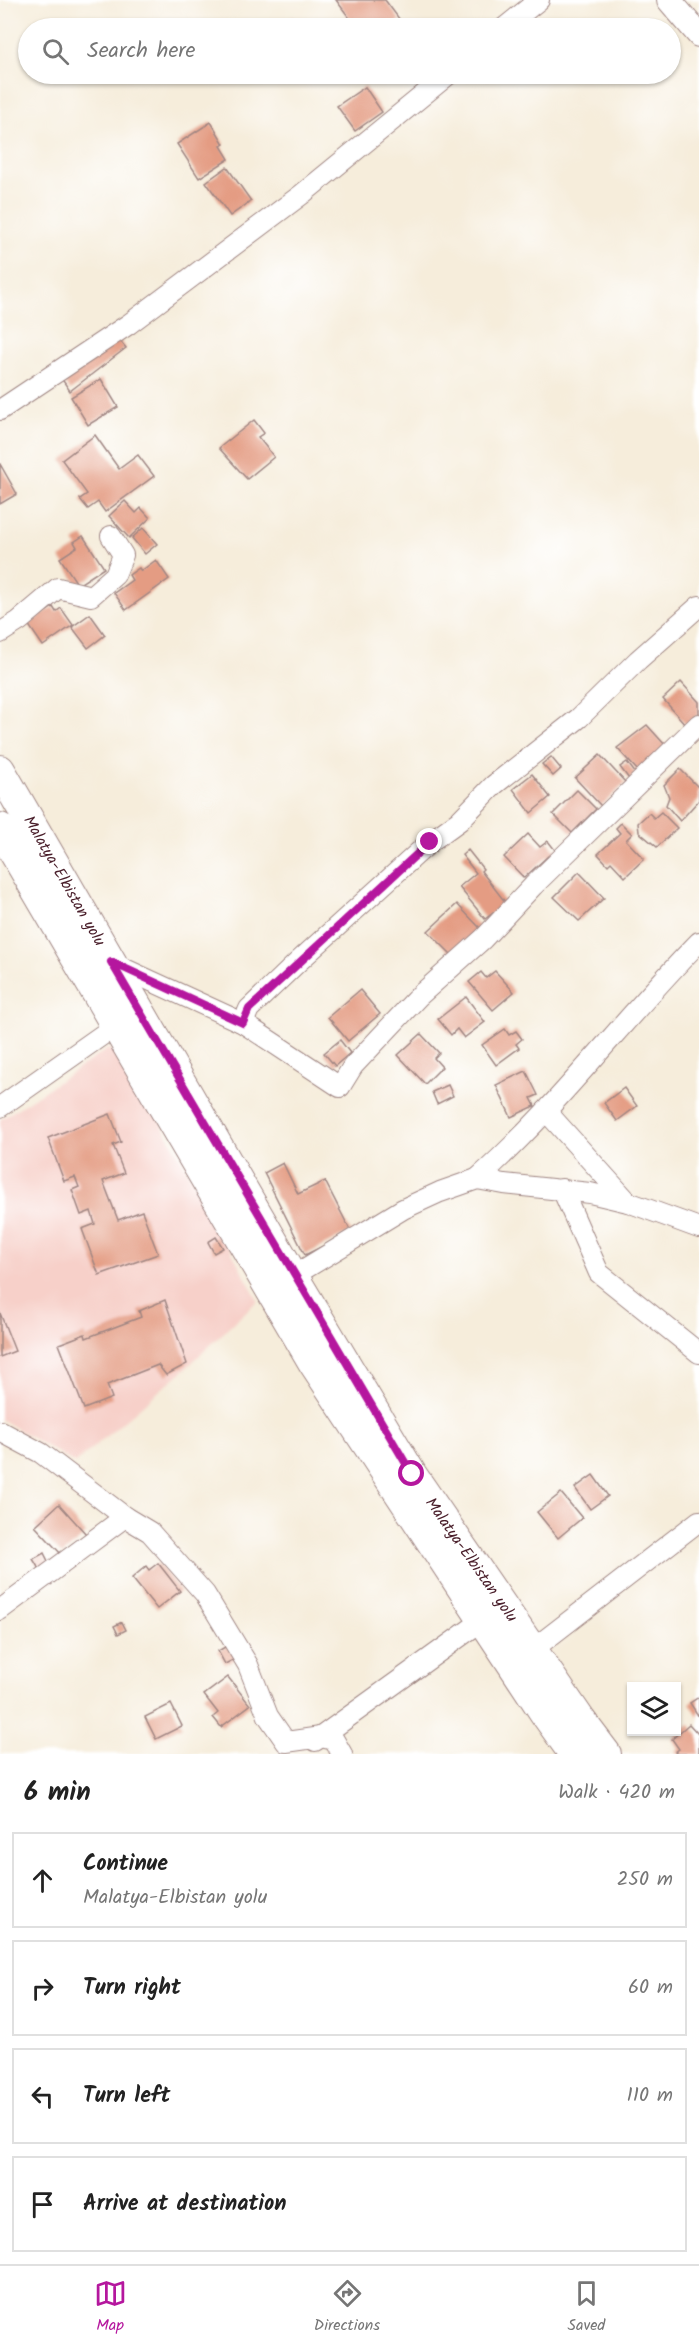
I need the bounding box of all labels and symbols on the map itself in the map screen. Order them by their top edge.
street label: Malatya-Elbistan yolu [16,811,112,951]
route end [416,828,442,854]
route start [398,1460,424,1486]
street label: Malatya-Elbistan yolu [418,1492,524,1628]

